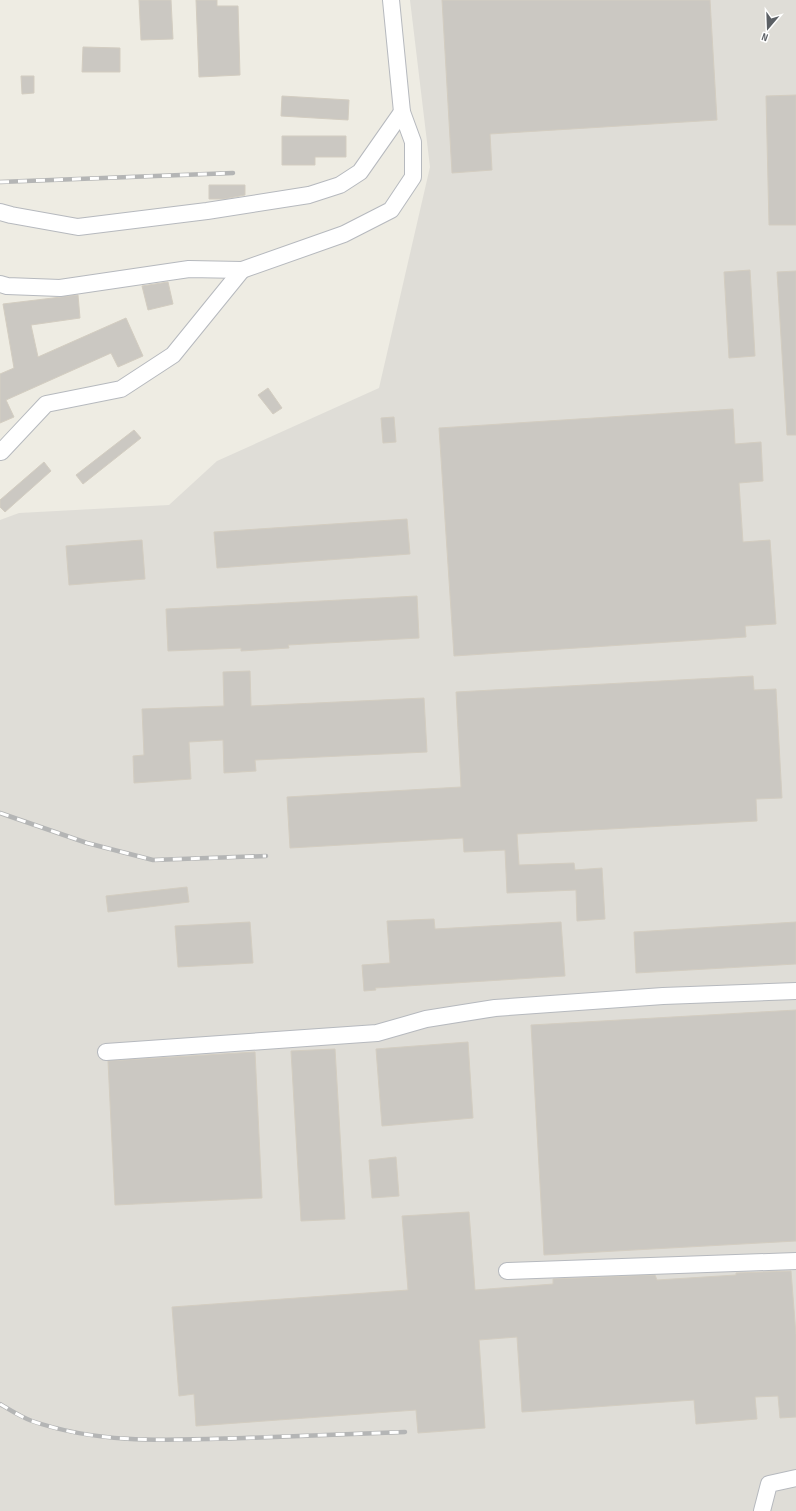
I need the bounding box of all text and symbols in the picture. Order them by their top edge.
north arrow [748,8,788,48]
text: N [760,30,770,44]

